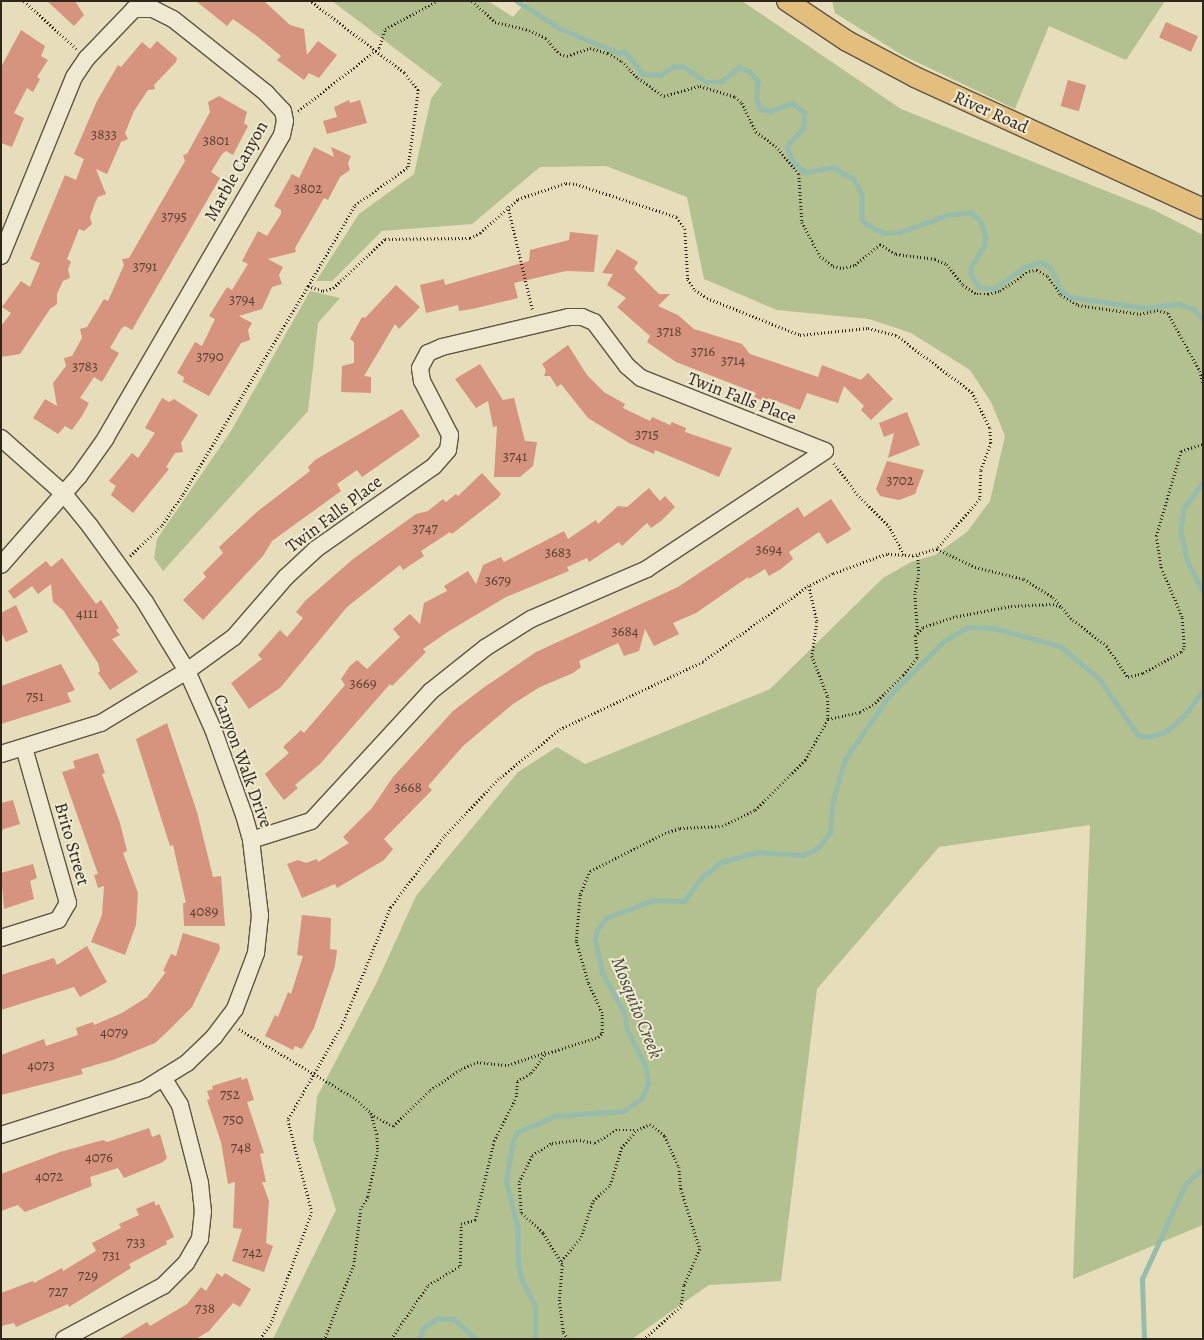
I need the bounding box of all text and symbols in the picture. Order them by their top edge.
street label: River Road [950,86,1032,138]
street label: Marble Canyon [200,117,272,225]
house number: 3833 [91,126,117,144]
house number: 3801 [203,132,229,150]
house number: 3802 [294,180,322,198]
house number: 3795 [161,208,187,226]
house number: 3791 [133,258,157,276]
house number: 3794 [229,291,255,309]
house number: 3718 [657,323,681,341]
house number: 3716 [691,343,715,361]
house number: 3790 [196,348,224,366]
house number: 3714 [721,352,745,370]
house number: 3783 [72,358,98,376]
street label: Twin Falls Place [685,367,799,429]
house number: 3715 [635,426,659,444]
house number: 3741 [503,448,527,466]
street label: Twin Falls Place [282,471,386,557]
house number: 3702 [886,472,914,490]
house number: 3747 [412,520,438,538]
house number: 3694 [756,541,782,559]
house number: 3683 [545,544,571,562]
house number: 3679 [485,572,511,590]
house number: 4111 [76,605,98,623]
house number: 3684 [611,623,639,641]
house number: 3669 [350,675,376,693]
house number: 751 [26,688,44,706]
street label: Canyon Walk Drive [209,691,277,831]
house number: 3668 [394,779,422,797]
street label: Brito Street [50,800,94,888]
house number: 4089 [190,903,218,921]
water label: Mosquito Creek [605,954,667,1062]
house number: 4079 [100,1024,128,1042]
house number: 4073 [27,1057,55,1075]
house number: 752 [220,1086,240,1104]
house number: 750 [223,1111,243,1129]
house number: 748 [231,1139,251,1157]
house number: 4076 [85,1149,113,1167]
house number: 4072 [35,1168,63,1186]
house number: 733 [127,1234,145,1252]
house number: 742 [242,1244,262,1262]
house number: 731 [102,1247,120,1265]
house number: 729 [78,1267,98,1285]
house number: 727 [48,1283,68,1301]
house number: 738 [195,1300,215,1318]

